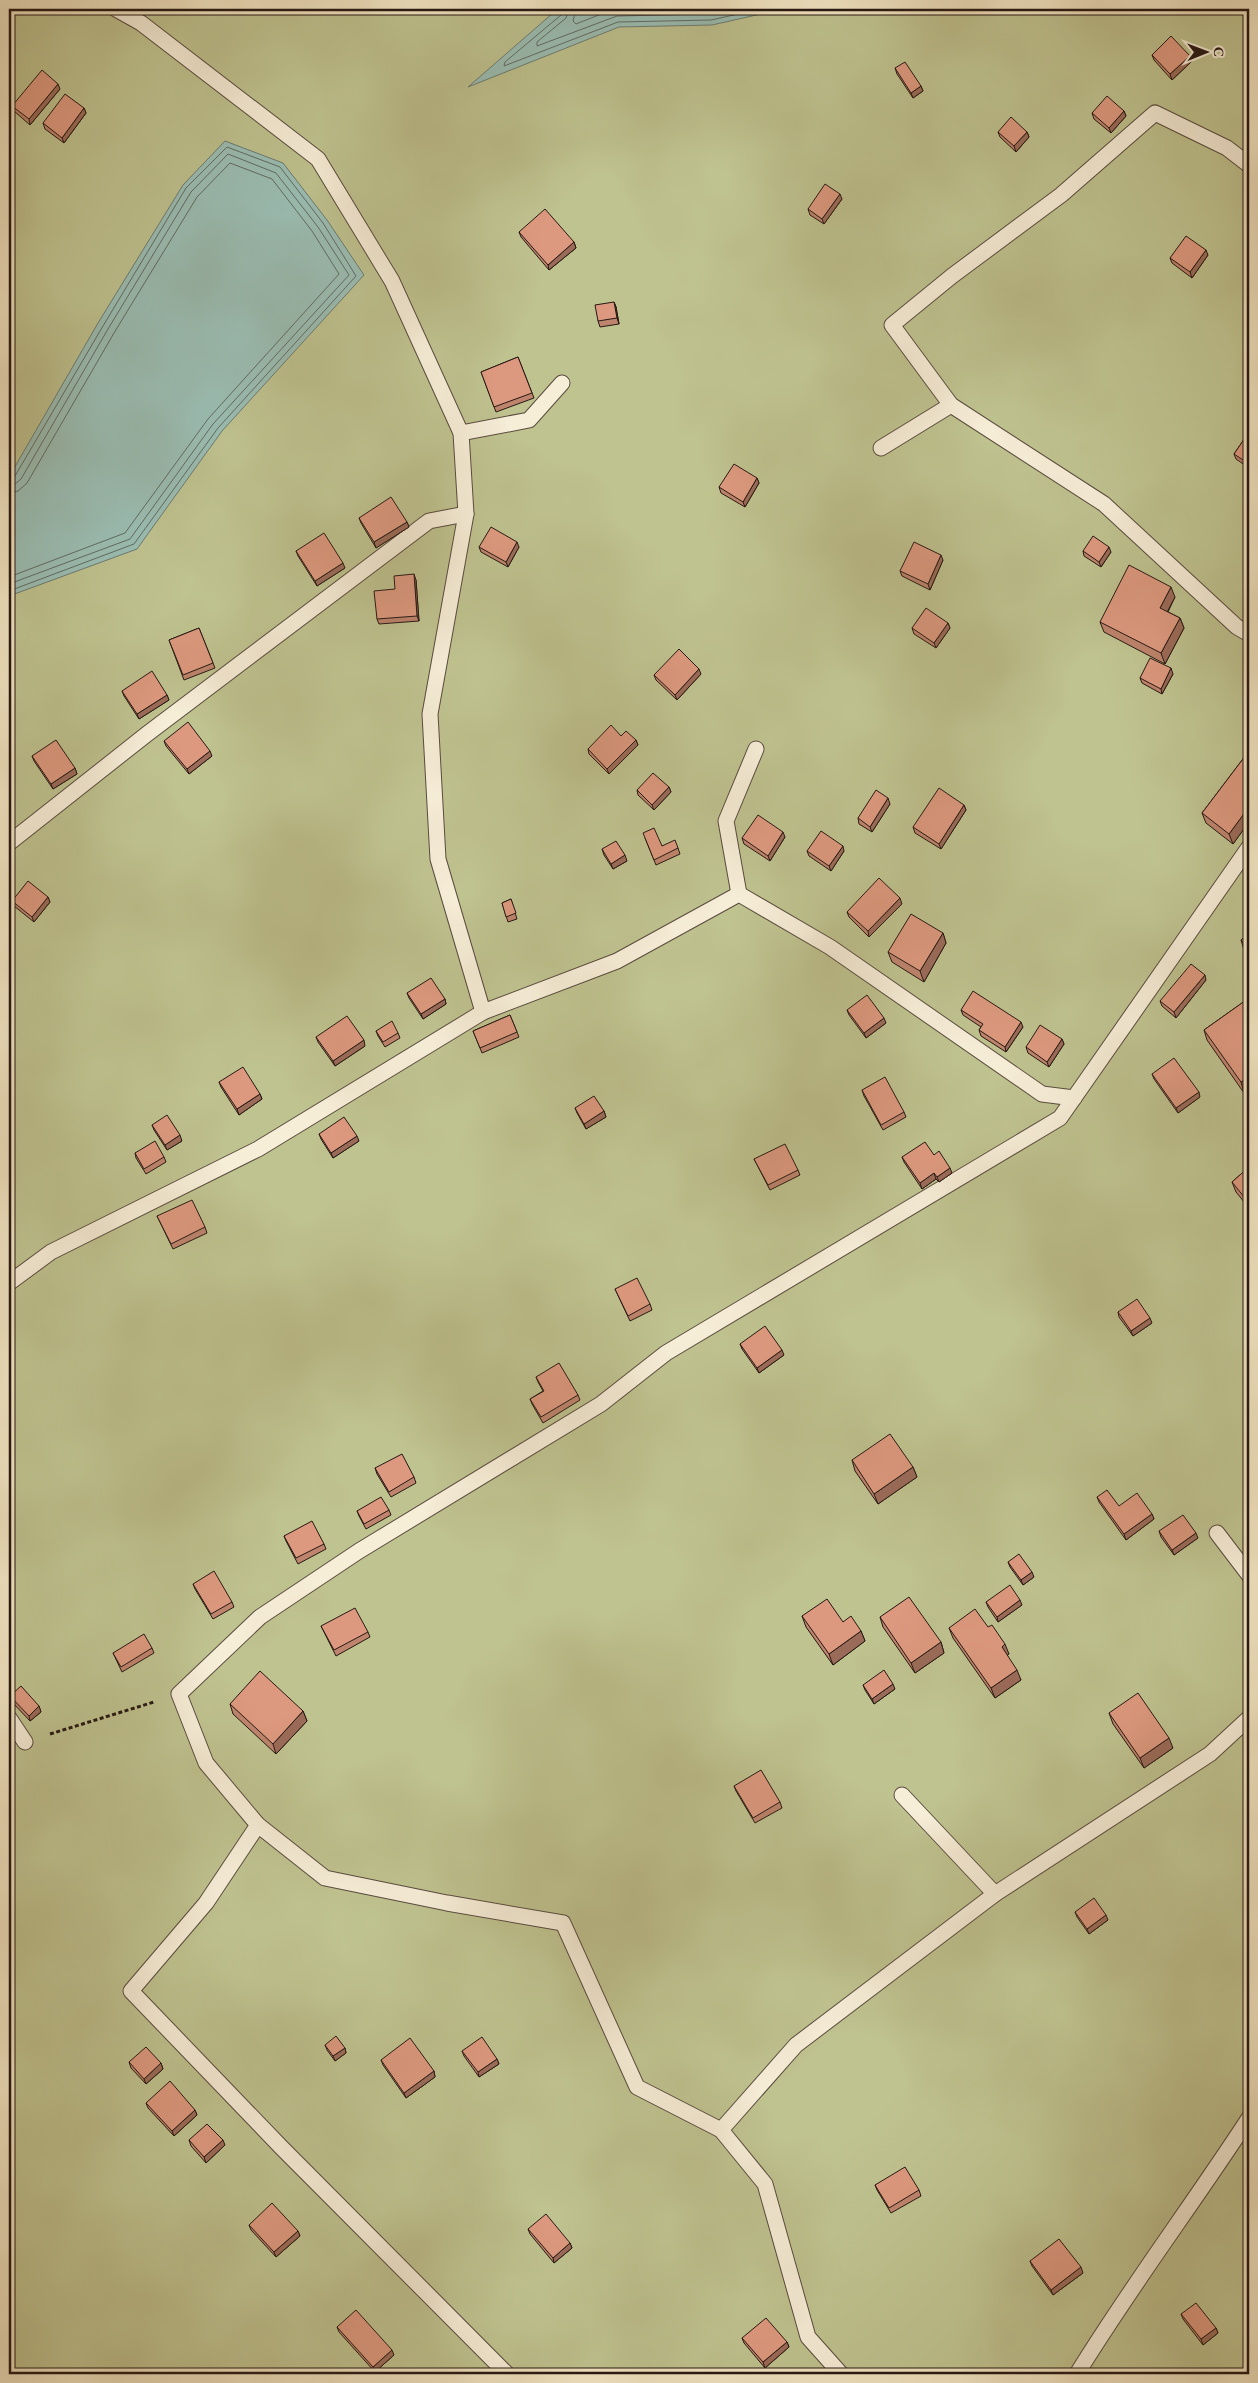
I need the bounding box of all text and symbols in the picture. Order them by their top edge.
north arrow [1180,28,1230,78]
text: С [1210,47,1228,57]

